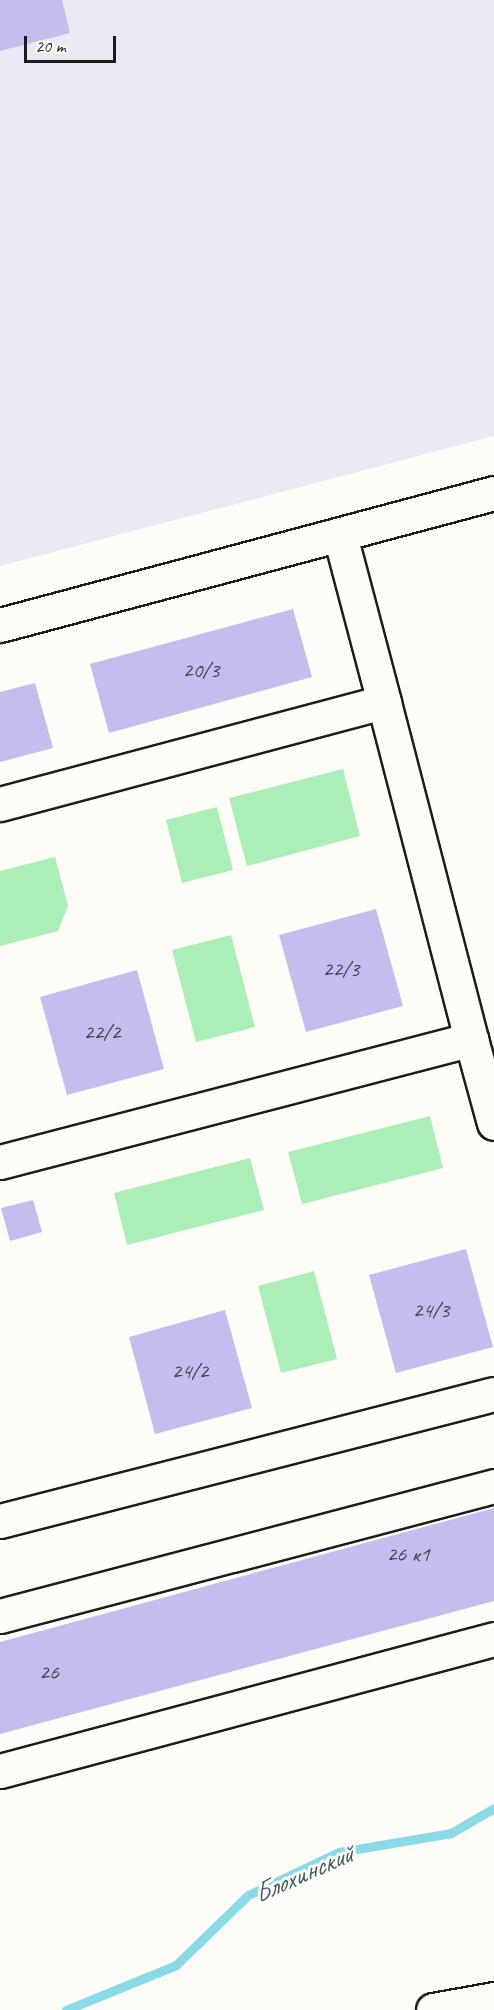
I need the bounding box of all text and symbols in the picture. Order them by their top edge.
scale bar [27,24,118,62]
text: 20 m [35,35,66,57]
house number: 20/3 [183,658,219,684]
house number: 22/3 [323,957,359,983]
house number: 22/2 [84,1020,120,1046]
house number: 24/3 [413,1298,449,1324]
house number: 24/2 [172,1359,208,1385]
house number: 26 к1 [386,1542,430,1568]
house number: 26 [39,1660,59,1686]
water label: Блохинский [248,1838,358,1910]

